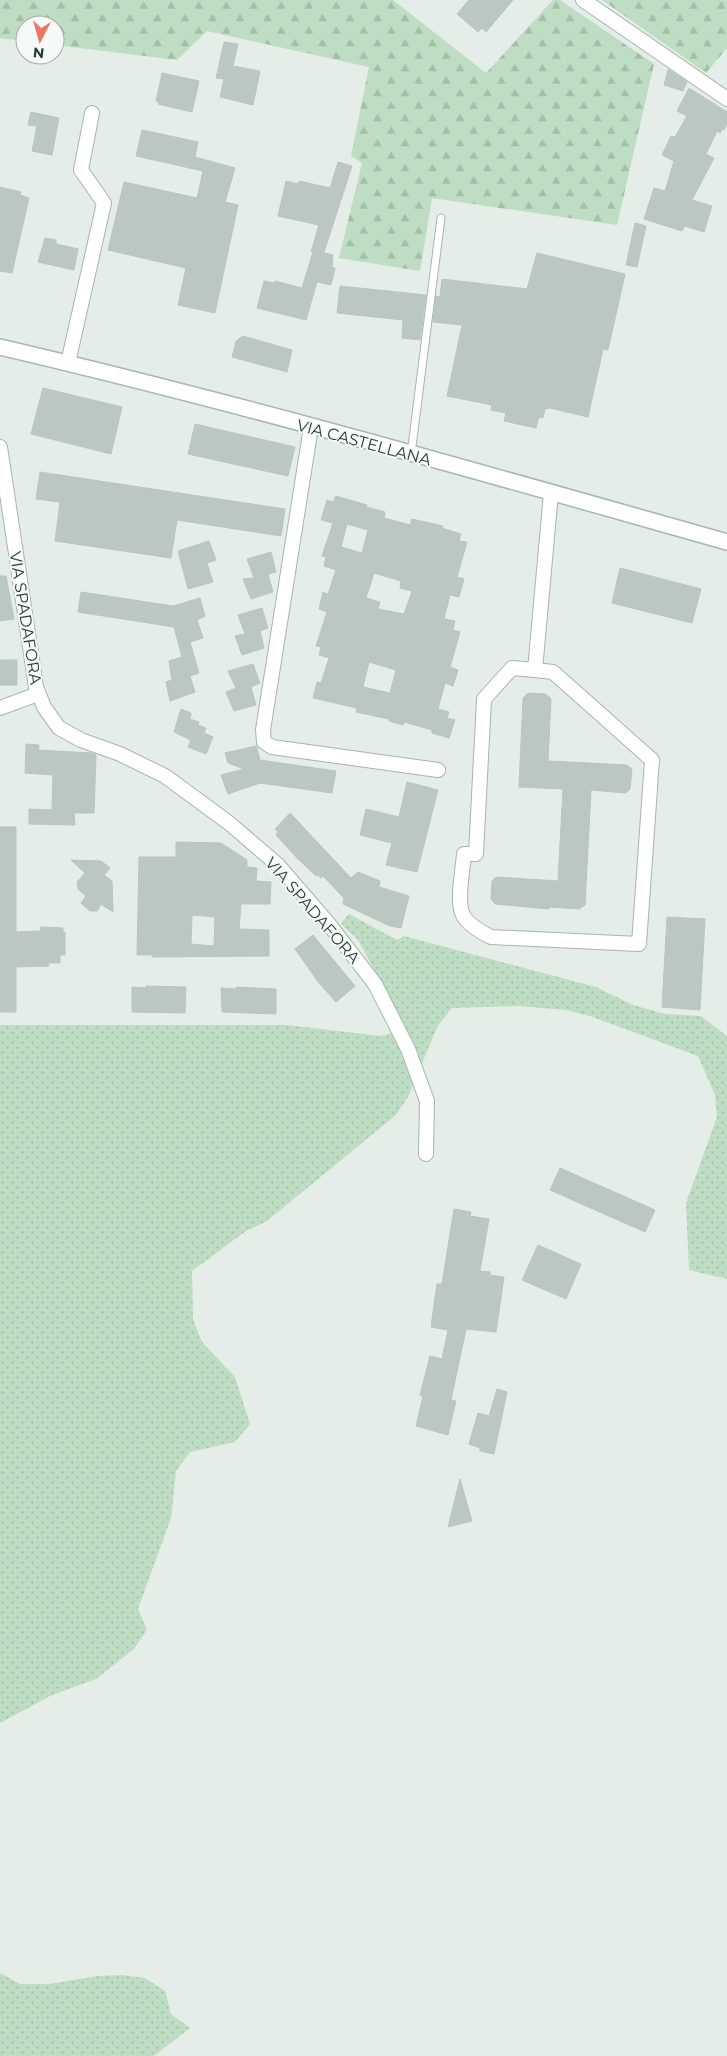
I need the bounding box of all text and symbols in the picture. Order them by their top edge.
north arrow [15,15,65,65]
text: N [32,43,45,62]
street label: VIA CASTELLANA [295,415,434,470]
street label: VIA SPADAFORA [6,550,45,686]
street label: VIA SPADAFORA [261,853,364,968]

